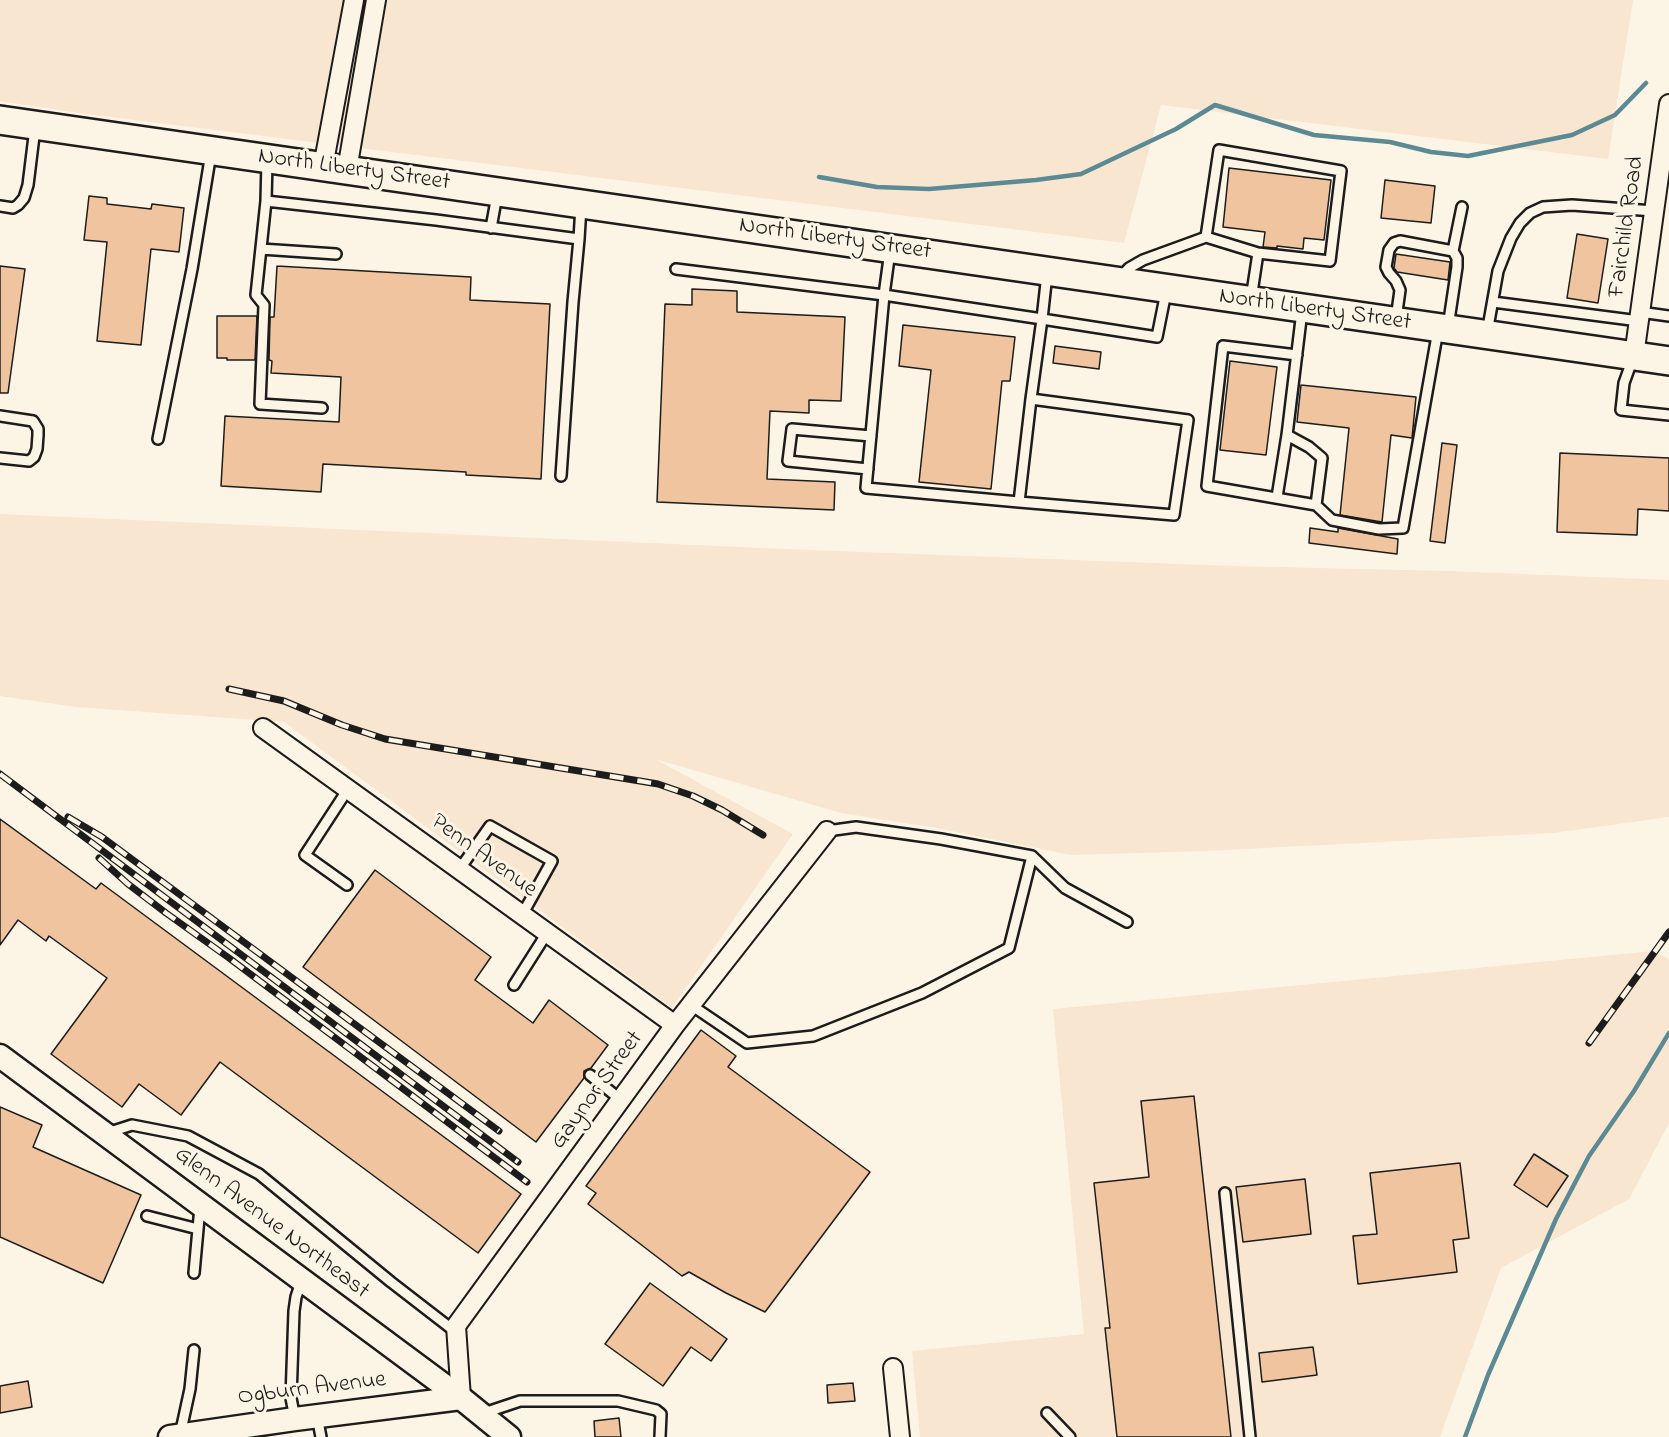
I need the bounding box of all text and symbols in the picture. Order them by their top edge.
street label: North Liberty Street [256,143,452,199]
street label: Fairchild Road [1604,155,1652,299]
street label: North Liberty Street [737,212,933,268]
street label: North Liberty Street [1217,283,1413,339]
street label: Penn Avenue [424,809,542,905]
street label: Gaynor Street [545,1026,651,1156]
street label: Glenn Avenue Northeast [168,1141,374,1307]
street label: Ogburn Avenue [236,1367,388,1413]

